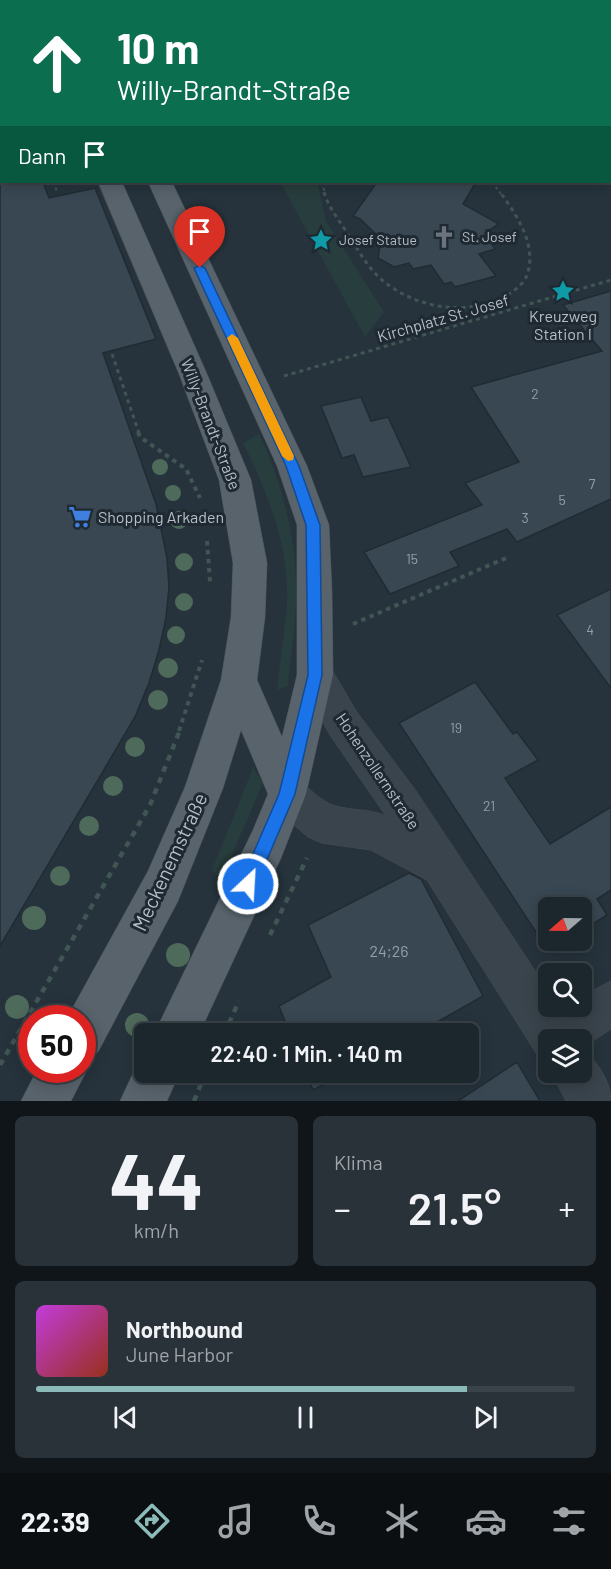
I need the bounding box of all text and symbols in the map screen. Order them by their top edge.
text: 10 m [117,22,199,72]
icon: ahead [18,24,96,102]
text: Willy-Brandt-Straße [117,73,351,105]
icon: arrive [78,138,111,171]
text: Dann [18,142,66,168]
pin [174,206,225,268]
icon: arrive [183,215,216,248]
church icon: St. Josef [431,224,457,250]
place icon: Josef Statue [308,227,334,253]
place label: St. Josef [462,228,517,245]
place label: Josef Statue [339,231,417,248]
place icon: Kreuzweg Station I [550,278,576,304]
street label: Kirchplatz St. Josef [375,290,511,345]
place label: Kreuzweg Station I [529,306,597,343]
street label: Willy-Brandt-Straße [178,356,245,492]
house number: 2 [531,385,539,402]
house number: 7 [589,475,596,492]
house number: 5 [558,491,566,508]
supermarket icon: Shopping Arkaden [67,504,93,530]
place label: Shopping Arkaden [98,507,224,526]
house number: 3 [521,509,529,526]
house number: 15 [406,550,418,567]
house number: 4 [586,621,594,638]
street label: Hohenzollernstraße [333,709,424,832]
house number: 19 [450,719,462,736]
street label: Meckenemstraße [127,789,212,934]
house number: 21 [483,797,495,814]
position arrow [216,852,280,916]
north arrow [538,897,592,951]
map controls [538,897,592,1083]
house number: 24;26 [369,941,409,960]
button: search [538,963,592,1017]
speed limit sign: 50 [18,1005,96,1083]
button: layers [538,1029,592,1083]
text: 22:40 · 1 Min. · 140 m [211,1040,402,1066]
text: 44 [109,1132,204,1226]
text: Klima [334,1150,383,1174]
text: 21.5° [408,1180,501,1234]
text: − [334,1188,351,1228]
text: + [558,1188,575,1228]
text: km/h [134,1218,179,1242]
text: Northbound [126,1316,243,1342]
text: June Harbor [126,1342,233,1366]
icon: previous [109,1401,142,1434]
icon: pause [289,1401,322,1434]
icon: next [469,1401,502,1434]
icon: directions [131,1500,173,1542]
icon: music [215,1500,257,1542]
icon: phone [298,1500,340,1542]
icon: climate [381,1500,423,1542]
icon: car [465,1500,507,1542]
icon: filters [548,1500,590,1542]
text: 22:39 [21,1505,90,1537]

